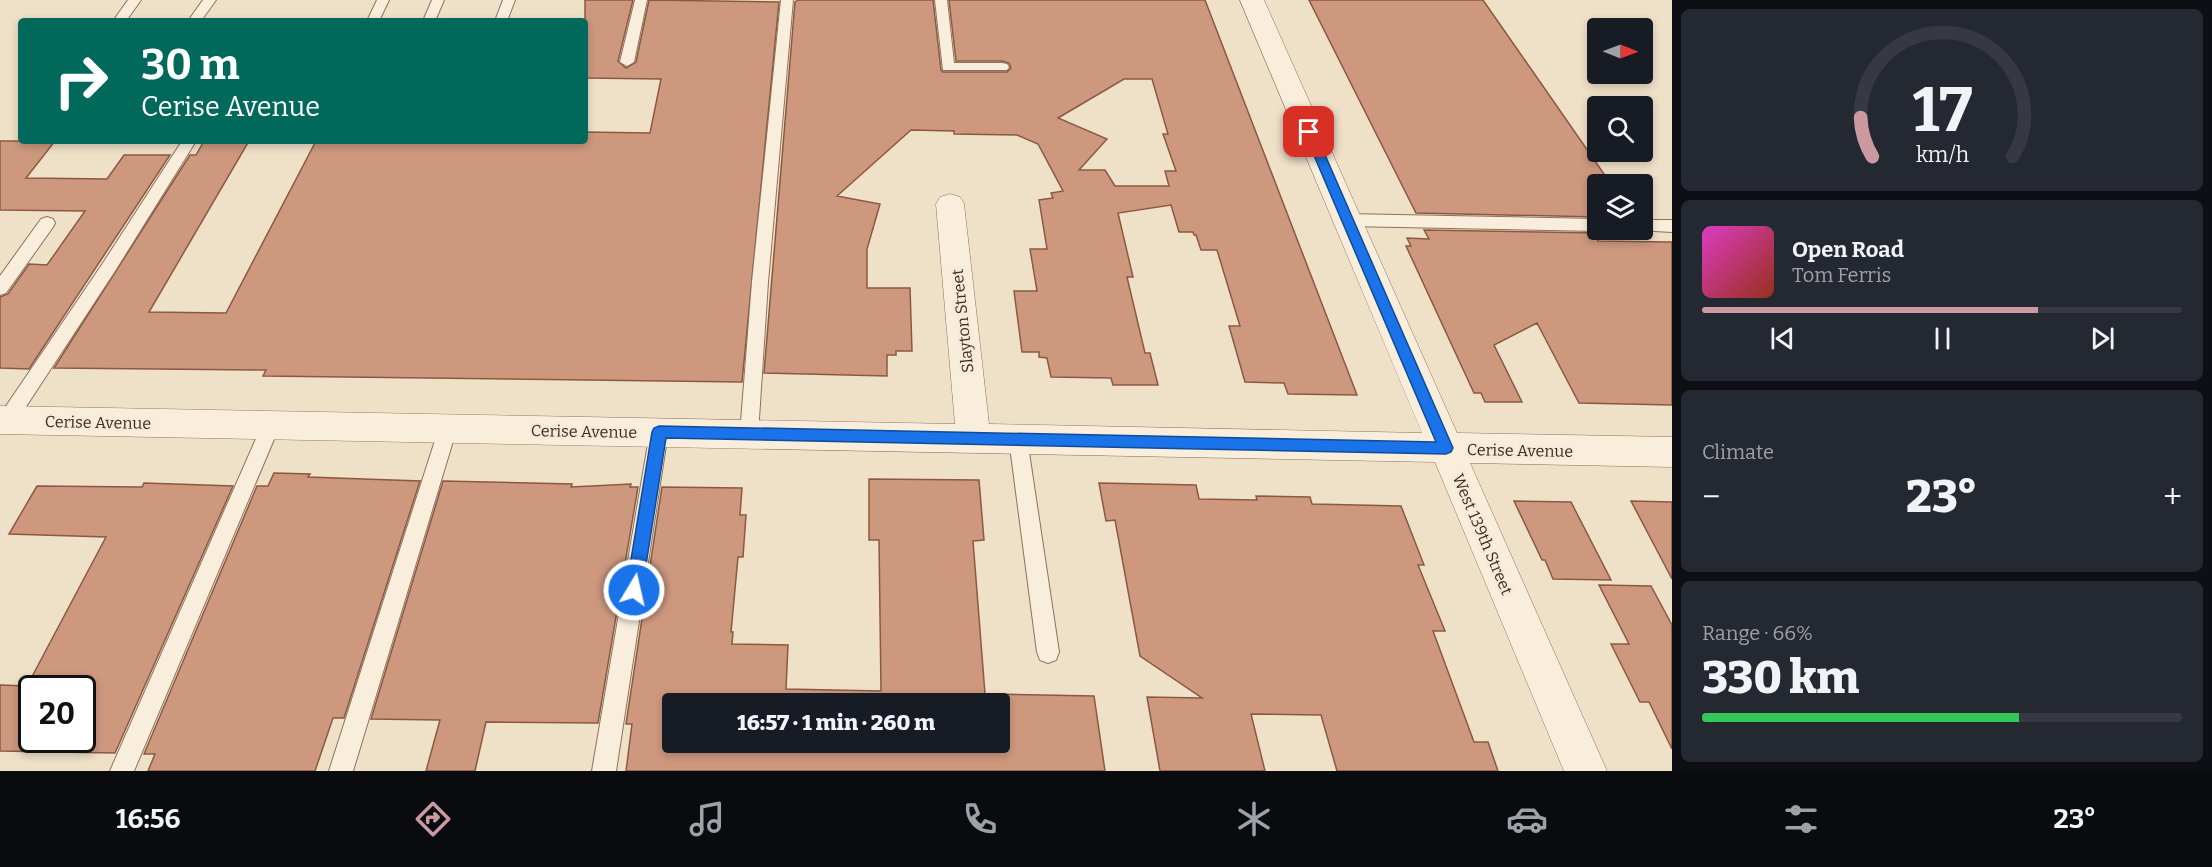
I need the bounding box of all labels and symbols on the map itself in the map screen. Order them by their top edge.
north arrow [1587,18,1653,84]
pin [1283,106,1334,157]
street label: Slayton Street [948,268,977,374]
street label: Cerise Avenue [45,412,151,433]
street label: Cerise Avenue [531,421,637,442]
street label: Cerise Avenue [1467,440,1573,461]
street label: West 139th Street [1448,471,1517,598]
position arrow [602,558,666,622]
speed limit sign: 20 [18,675,96,753]

